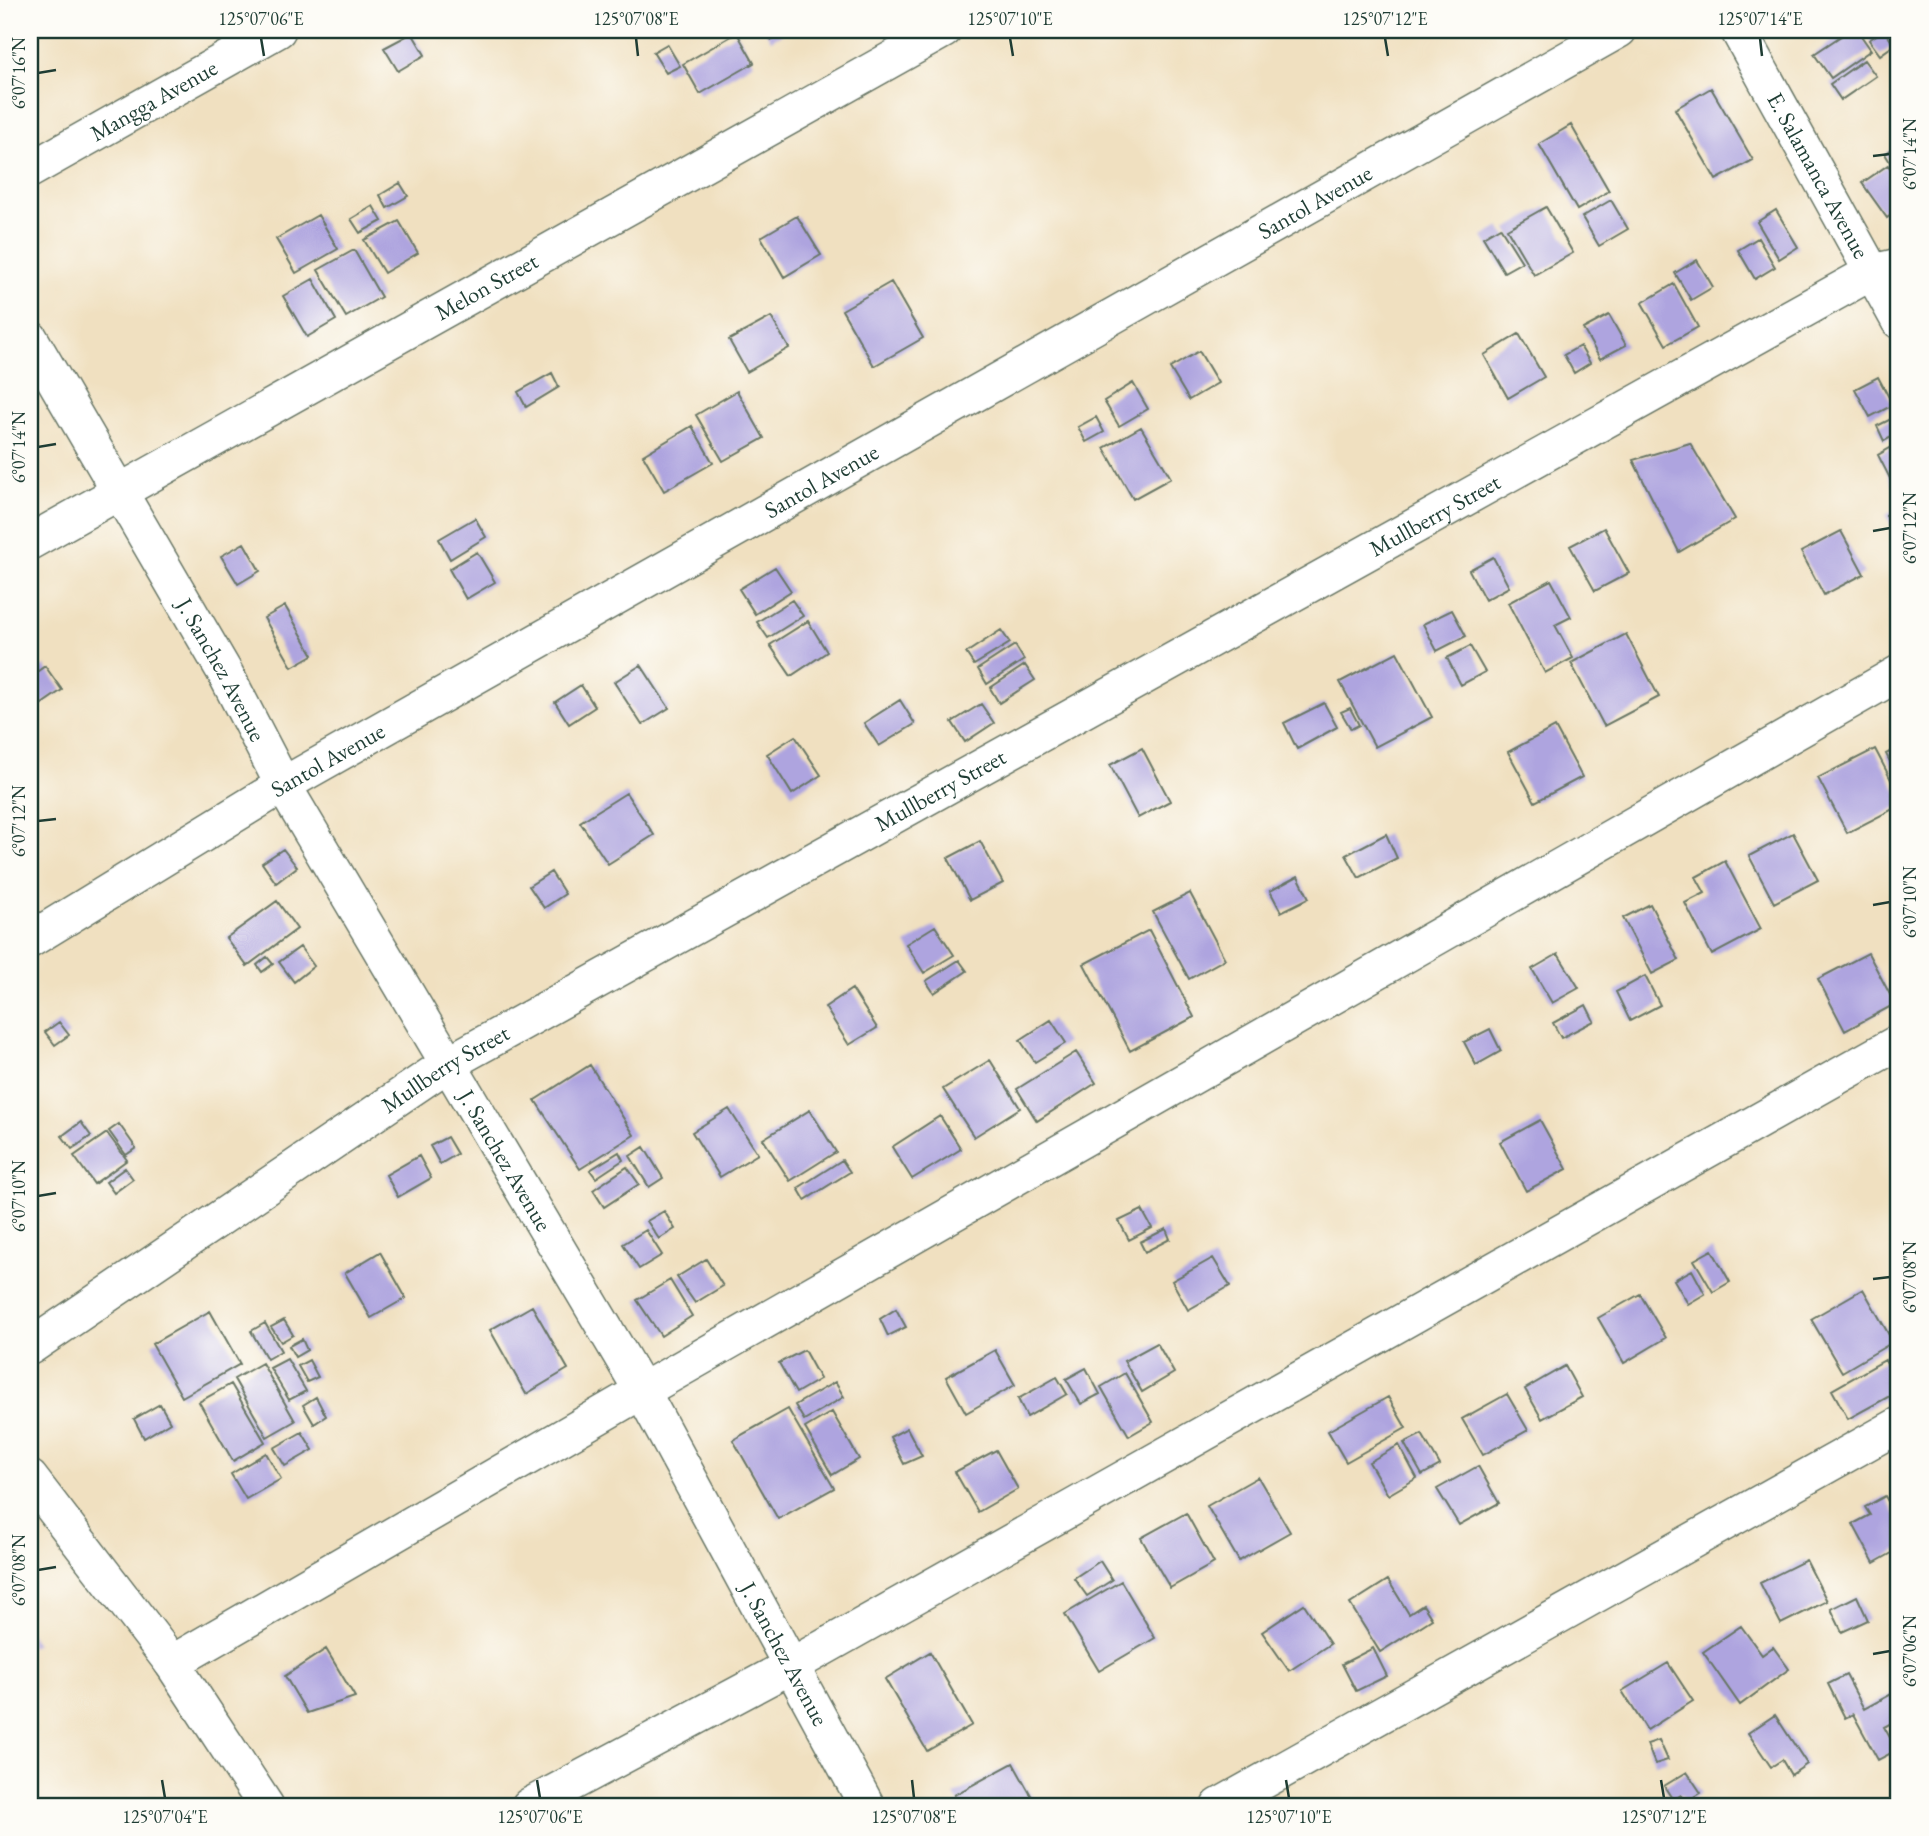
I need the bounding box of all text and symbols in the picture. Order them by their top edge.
text: 125°07'06"E [218,7,304,30]
text: 125°07'08"E [593,7,679,30]
text: 125°07'10"E [967,7,1053,30]
text: 125°07'12"E [1342,7,1428,30]
text: 125°07'14"E [1717,7,1803,30]
text: 6°07'16"N [7,36,30,109]
street label: Mangga Avenue [85,52,223,148]
street label: E. Salamanca Avenue [1760,87,1876,264]
text: 6°07'14"N [1898,117,1921,190]
street label: Santol Avenue [1252,158,1377,246]
street label: Melon Street [429,245,544,327]
text: 6°07'14"N [7,410,30,483]
street label: Santol Avenue [759,437,884,525]
street label: Mullberry Street [1364,466,1506,563]
text: 6°07'12"N [1898,491,1921,564]
street label: J. Sanchez Avenue [169,591,273,747]
street label: Santol Avenue [265,716,390,804]
street label: Mullberry Street [869,741,1012,838]
text: 6°07'12"N [7,784,30,857]
text: 6°07'10"N [1898,865,1921,938]
street label: Mullberry Street [375,1017,515,1120]
street label: J. Sanchez Avenue [451,1082,559,1237]
text: 6°07'10"N [7,1159,30,1232]
text: 6°07'08"N [1898,1240,1921,1313]
text: 6°07'08"N [7,1533,30,1606]
street label: J. Sanchez Avenue [732,1575,836,1731]
text: 6°07'06"N [1898,1614,1921,1687]
text: 125°07'04"E [122,1805,208,1828]
text: 125°07'06"E [497,1805,583,1828]
text: 125°07'08"E [871,1805,957,1828]
text: 125°07'10"E [1246,1805,1332,1828]
text: 125°07'12"E [1621,1805,1707,1828]

